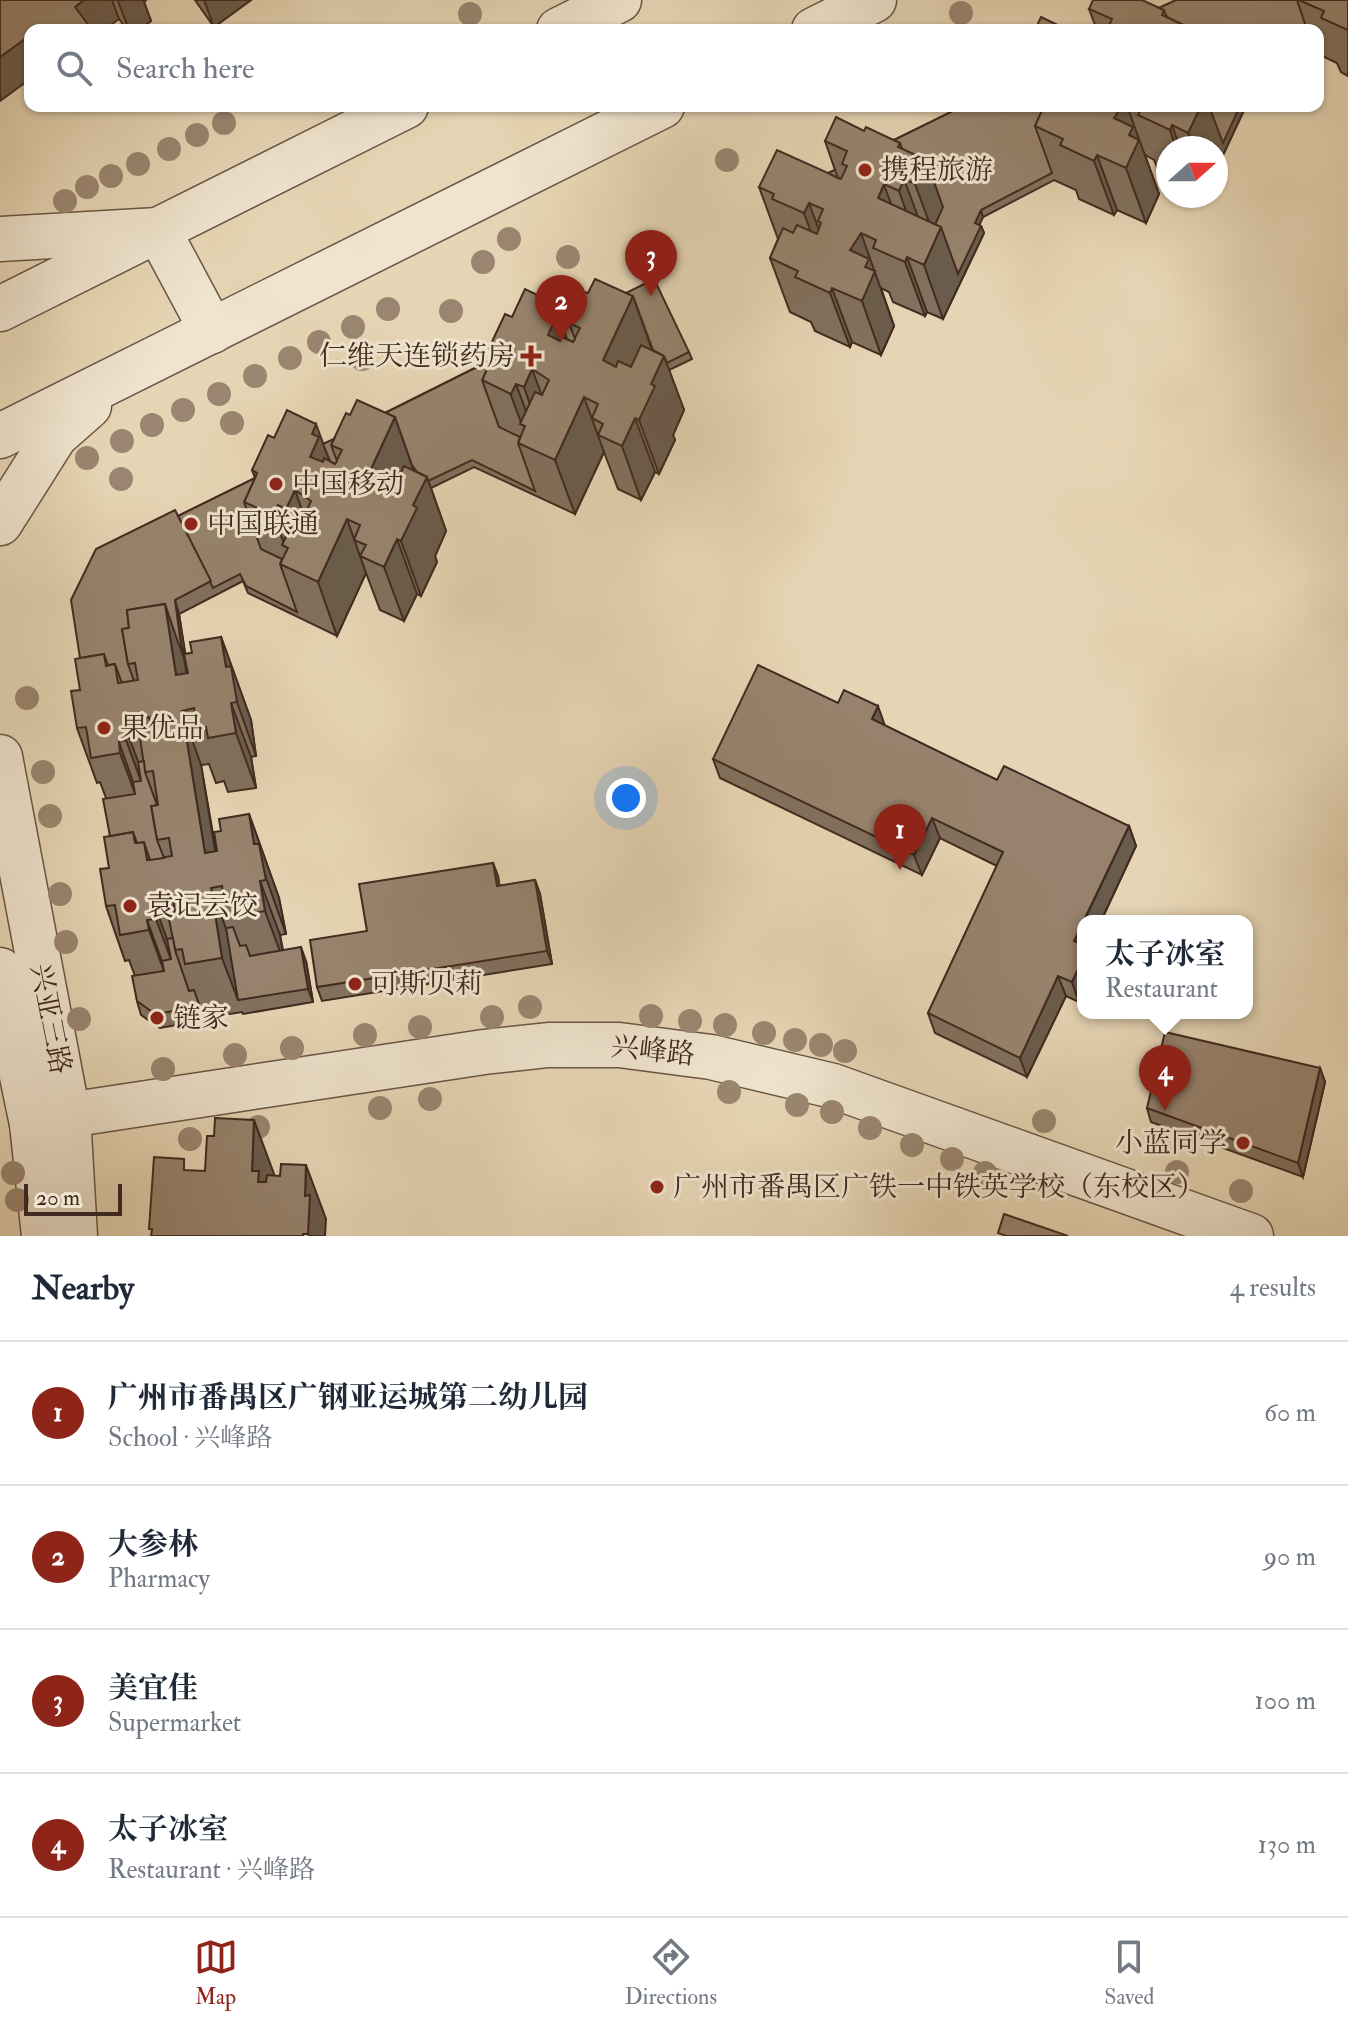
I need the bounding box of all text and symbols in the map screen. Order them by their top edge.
search box [24,24,1324,112]
icon: search [52,46,96,90]
text: Search here [116,50,255,87]
north arrow [1156,136,1228,208]
place label: 携程旅游 [881,153,993,188]
marker: 携程旅游 [856,161,874,179]
pin: 3 [625,230,677,296]
pin: 2 [535,275,587,341]
place label: 仁维天连锁药房 [319,339,515,374]
marker: 仁维天连锁药房 [522,347,540,365]
place label: 中国移动 [292,467,404,502]
marker: 中国移动 [267,475,285,493]
place label: 中国联通 [207,507,319,542]
marker: 中国联通 [182,515,200,533]
place label: 果优品 [120,711,204,746]
marker: 果优品 [95,719,113,737]
your location [606,778,646,818]
pin: 1 [874,804,926,870]
place label: 袁记云饺 [146,889,258,924]
marker: 袁记云饺 [121,897,139,915]
popup [1077,915,1253,1019]
text: 太子冰室 [1105,936,1225,973]
street label: 兴亚三路 [22,961,78,1077]
place label: 可斯贝莉 [371,967,483,1002]
text: Restaurant [1105,973,1218,1005]
marker: 可斯贝莉 [346,975,364,993]
place label: 链家 [173,1001,229,1036]
marker: 链家 [148,1009,166,1027]
street label: 兴峰路 [609,1029,697,1073]
pin: 4 [1139,1045,1191,1111]
place label: 小蓝同学 [1115,1126,1227,1161]
marker: 小蓝同学 [1234,1134,1252,1152]
place label: 广州市番禺区广铁一中铁英学校（东校区） [673,1170,1205,1205]
marker: 广州市番禺区广铁一中铁英学校（东校区） [648,1178,666,1196]
scale bar [24,1180,122,1216]
text: 20 m [36,1184,80,1212]
text: Nearby [32,1267,134,1310]
text: 4 results [1230,1272,1316,1304]
text: 广州市番禺区广钢亚运城第二幼儿园 [108,1379,588,1416]
text: 1 [53,1397,63,1429]
text: 60 m [1264,1397,1316,1429]
text: School · 兴峰路 [108,1422,272,1454]
text: 大参林 [108,1526,198,1563]
text: 2 [51,1541,65,1573]
text: 90 m [1264,1541,1316,1573]
text: Pharmacy [108,1563,210,1595]
text: 美宜佳 [108,1670,198,1707]
text: 3 [53,1685,63,1717]
text: 100 m [1255,1685,1316,1717]
text: Supermarket [108,1707,241,1739]
text: 太子冰室 [108,1811,228,1848]
text: 4 [51,1829,65,1861]
text: 130 m [1258,1829,1316,1861]
text: Restaurant · 兴峰路 [108,1854,315,1886]
tab: Map [194,1935,238,2011]
tab: Directions [625,1935,717,2011]
tab: Saved [1104,1935,1154,2011]

